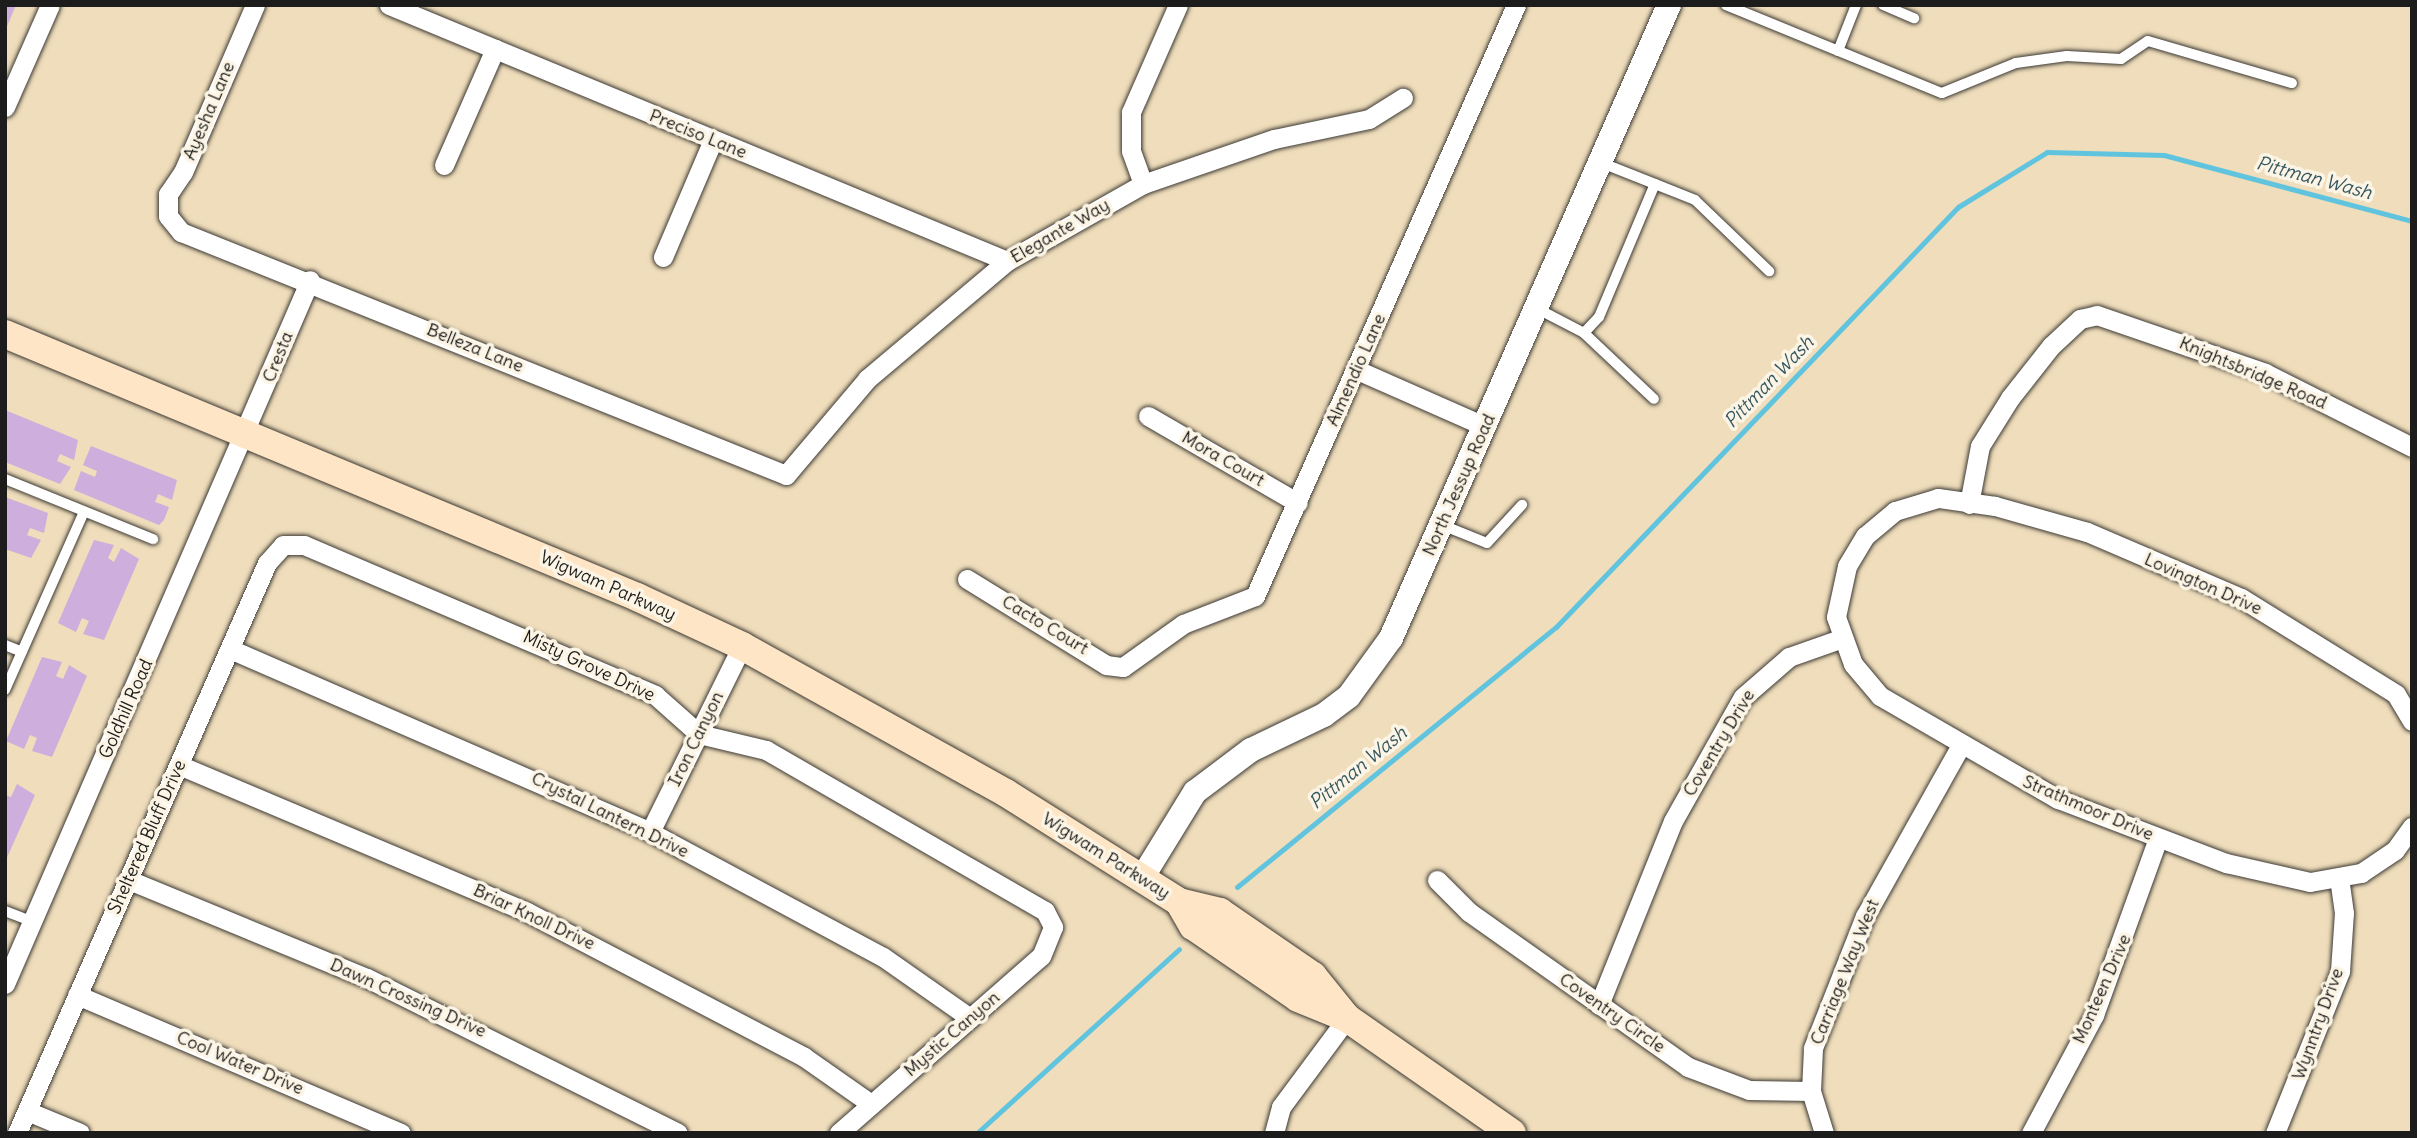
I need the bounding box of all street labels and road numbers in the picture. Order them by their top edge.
street label: Ayesha Lane [179,59,239,163]
street label: Preciso Lane [646,105,750,163]
street label: Elegante Way [1007,194,1113,268]
street label: Almendio Lane [1322,311,1390,429]
street label: Belleza Lane [423,319,527,377]
street label: Cresta [258,328,298,386]
street label: Knightsbridge Road [2176,332,2330,414]
street label: North Jessup Road [1418,411,1500,559]
street label: Mora Court [1178,427,1268,491]
street label: Wigwam Parkway [537,546,679,626]
street label: Lovington Drive [2141,548,2265,620]
street label: Cacto Court [998,591,1092,659]
street label: Misty Grove Drive [520,626,658,706]
street label: Goldhill Road [94,656,158,762]
street label: Coventry Drive [1679,686,1759,800]
street label: Iron Canyon [664,688,728,790]
street label: Sheltered Bluff Drive [103,757,191,917]
street label: Crystal Lantern Drive [528,767,692,863]
street label: Strathmoor Drive [2019,771,2157,845]
street label: Wigwam Parkway [1038,808,1174,904]
street label: Briar Knoll Drive [470,879,598,955]
street label: Carriage Way West [1806,896,1884,1048]
street label: Monteen Drive [2068,931,2136,1047]
street label: Dawn Crossing Drive [327,954,489,1042]
street label: Wynntry Drive [2288,965,2348,1083]
street label: Coventry Circle [1555,968,1669,1058]
street label: Mystic Canyon [900,987,1004,1081]
street label: Cool Water Drive [173,1026,307,1100]

